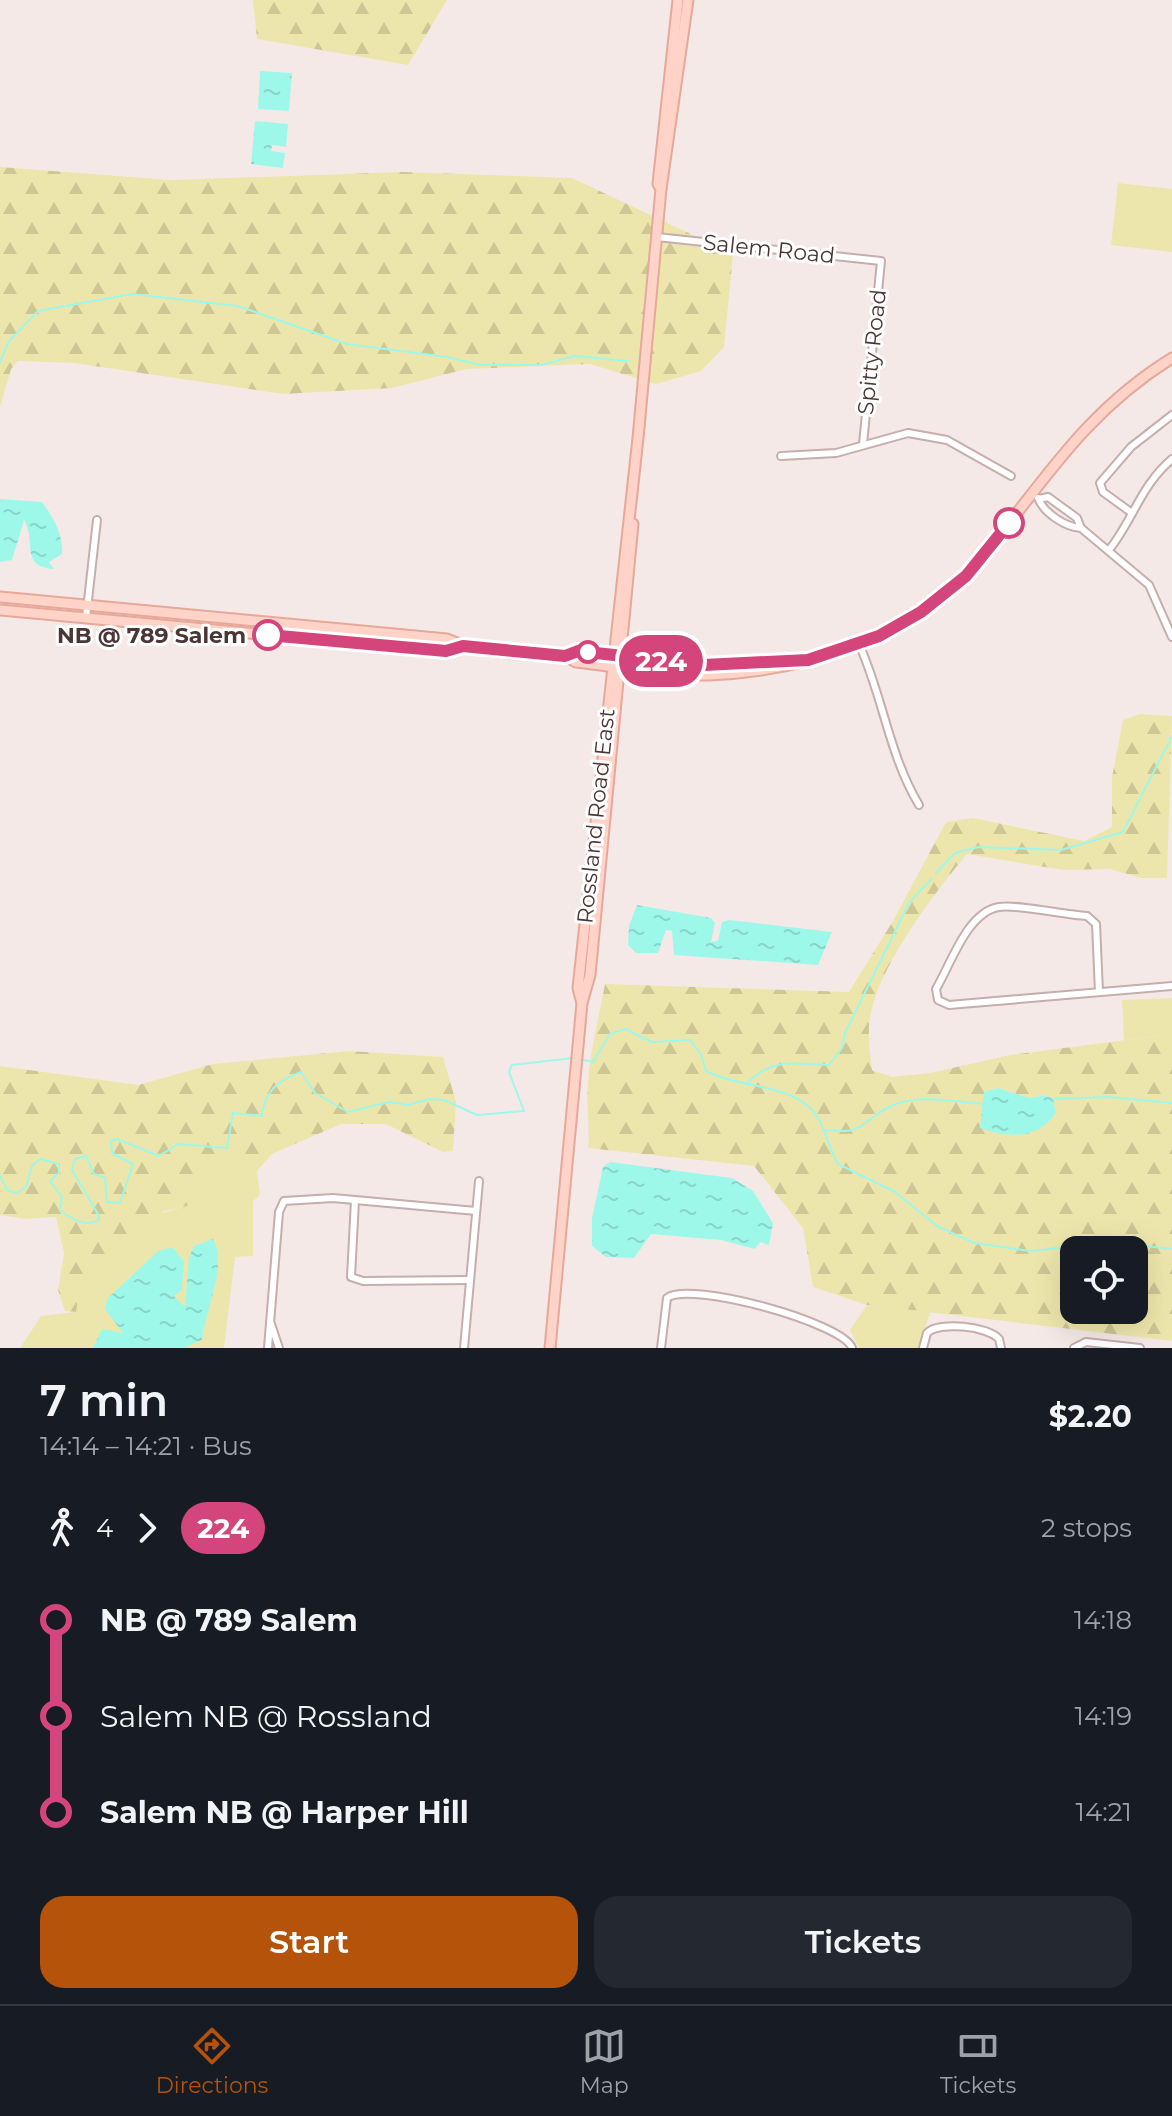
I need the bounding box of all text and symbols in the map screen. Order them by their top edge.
street label: Salem Road [702,229,836,269]
street label: Spitty Road [852,288,892,416]
unlabelled marker [994,508,1024,538]
marker: NB @ 789 Salem [253,620,283,650]
place label: NB @ 789 Salem [57,622,246,649]
line badge: 224 [615,635,707,687]
unlabelled marker [577,641,599,663]
text: 224 [635,644,687,678]
street label: Rossland Road East [571,707,621,925]
map controls [1060,1236,1148,1324]
button: locate [1060,1236,1148,1324]
text: 7 min [40,1373,168,1427]
text: $2.20 [1049,1398,1132,1435]
text: 14:14 – 14:21 · Bus [40,1430,252,1462]
icon: walk [40,1506,84,1550]
icon: forward [125,1506,169,1550]
text: 224 [197,1511,249,1545]
text: 4 [96,1512,113,1544]
text: 2 stops [1041,1512,1132,1544]
text: NB @ 789 Salem [100,1602,358,1639]
text: 14:18 [1074,1604,1132,1636]
text: Salem NB @ Rossland [100,1698,432,1735]
text: 14:19 [1075,1700,1132,1732]
text: Salem NB @ Harper Hill [100,1794,469,1831]
text: 14:21 [1076,1796,1132,1828]
button: Start [40,1896,578,1988]
button: Tickets [594,1896,1132,1988]
tab: Directions [156,2024,268,2099]
tab: Map [580,2024,629,2099]
tab: Tickets [940,2024,1016,2099]

